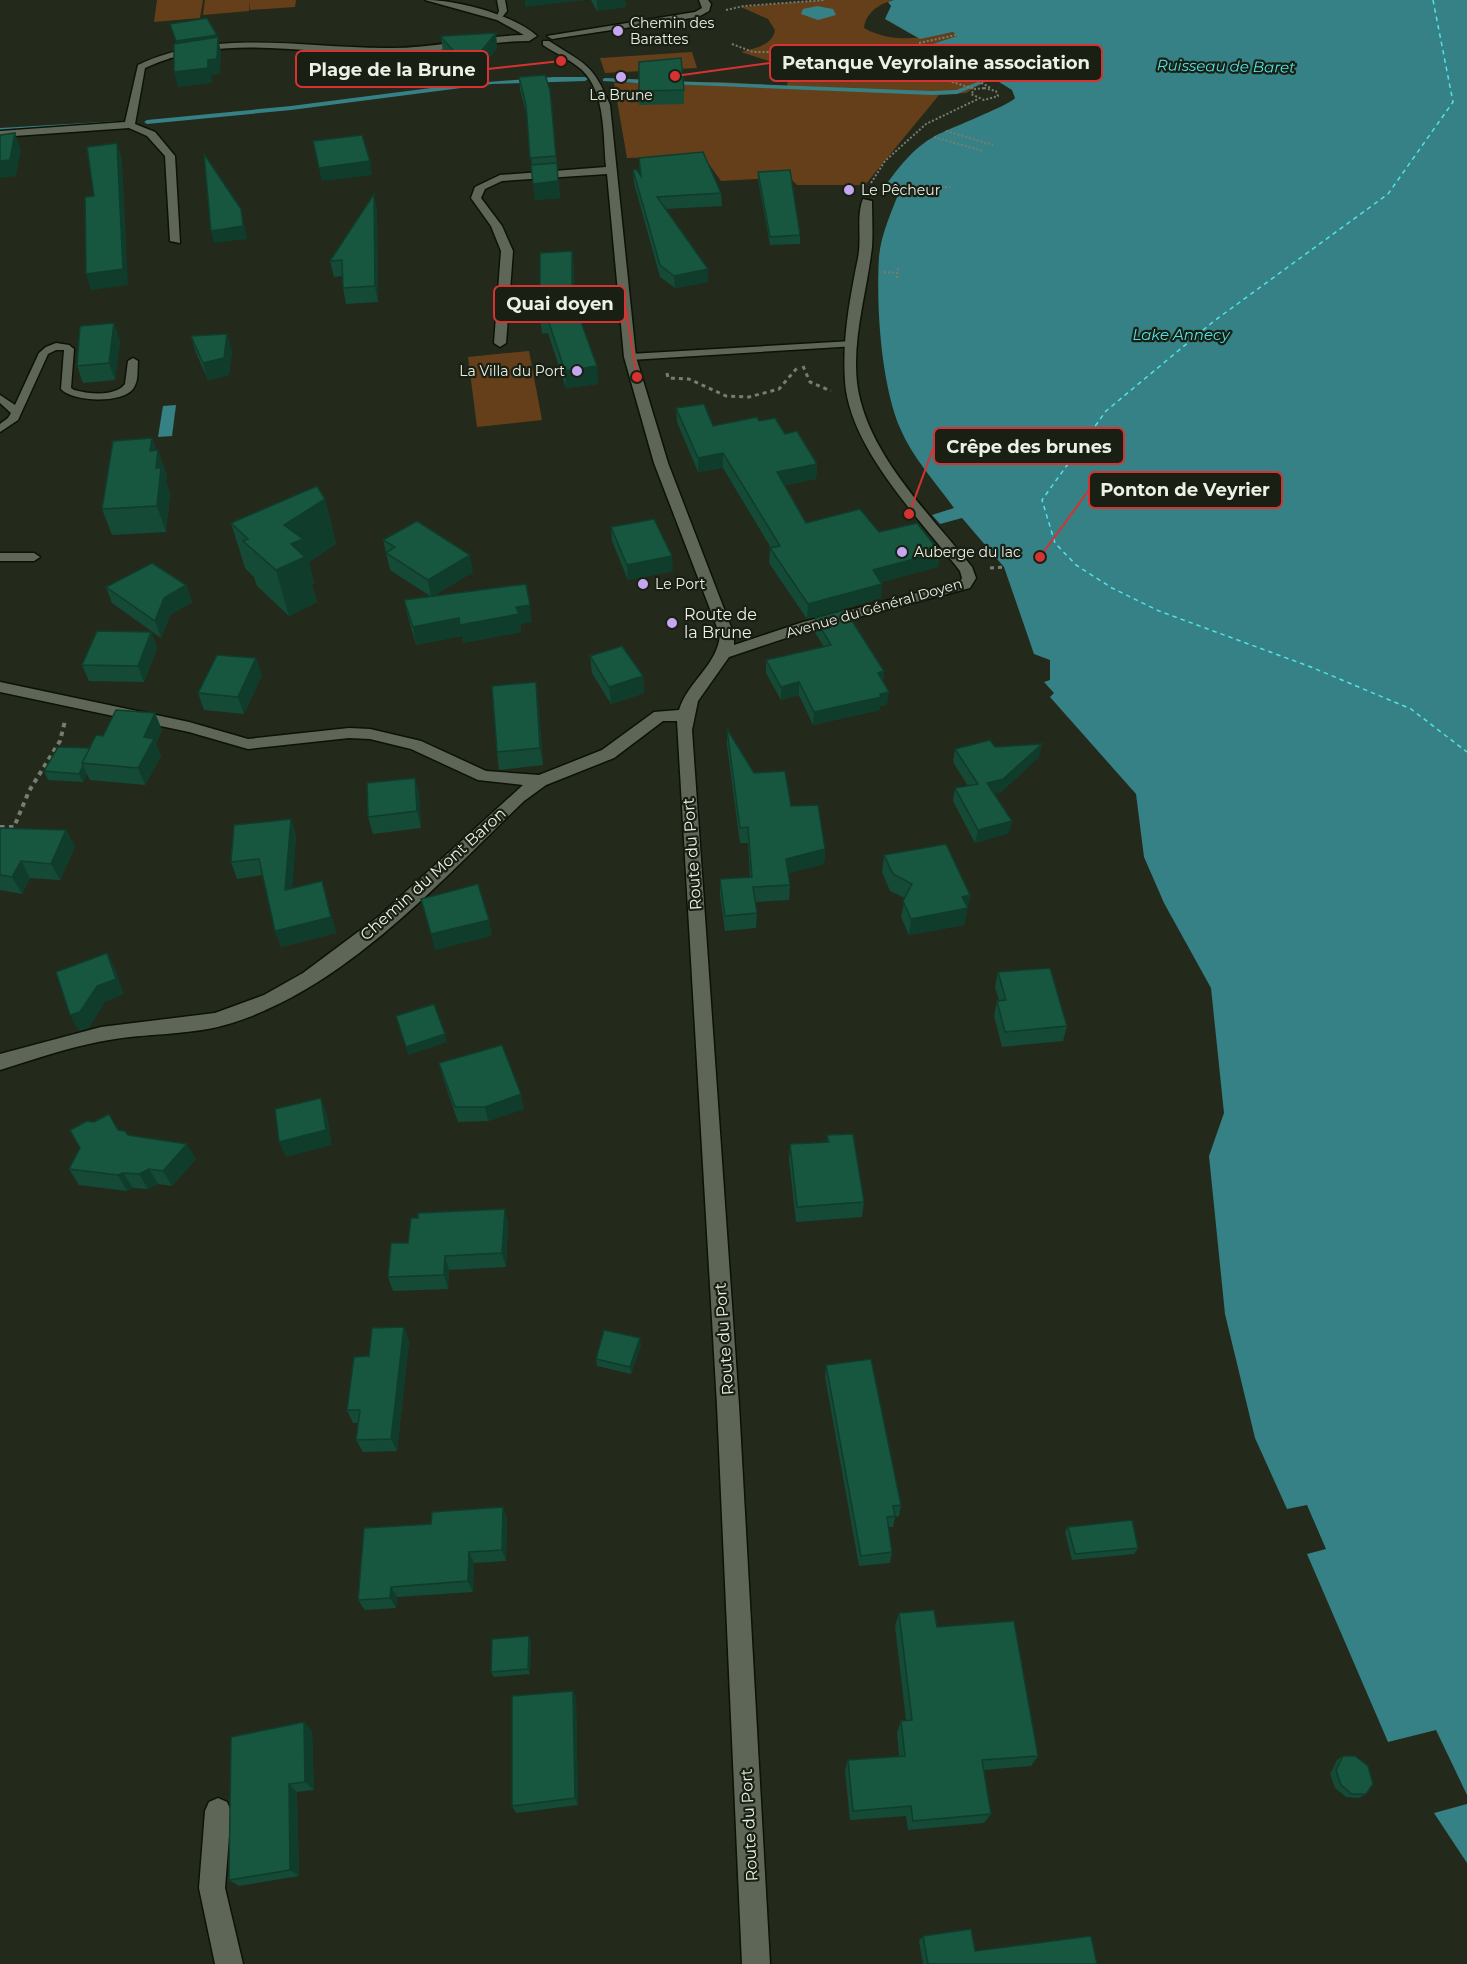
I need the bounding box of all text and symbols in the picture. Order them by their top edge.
place label: Chemin des Barattes [630,14,715,48]
marker: Chemin des Barattes [611,24,625,38]
callout: Petanque Veyrolaine association [770,45,1102,81]
callout: Plage de la Brune [296,51,488,87]
text: Petanque Veyrolaine association [782,52,1090,74]
water label: Ruisseau de Baret [1157,55,1295,77]
text: Plage de la Brune [308,59,476,81]
marker: La Brune [614,70,628,84]
place label: La Brune [589,86,653,104]
place label: Le Pêcheur [861,181,941,199]
marker: Le Pêcheur [842,183,856,197]
callout: Quai doyen [494,286,625,322]
text: Quai doyen [506,293,614,315]
water label: Lake Annecy [1132,325,1230,344]
place label: La Villa du Port [459,362,565,380]
marker: La Villa du Port [570,364,584,378]
callout: Crêpe des brunes [934,428,1124,464]
text: Crêpe des brunes [946,436,1112,458]
callout: Ponton de Veyrier [1089,472,1282,508]
text: Ponton de Veyrier [1100,479,1270,501]
place label: Auberge du lac [914,543,1021,561]
marker: Auberge du lac [895,545,909,559]
street label: Avenue du Général Doyen [784,574,964,642]
place label: Le Port [655,575,706,593]
marker: Le Port [636,577,650,591]
place label: Route de la Brune [684,605,757,642]
marker: Route de la Brune [665,616,679,630]
street label: Route du Port [679,797,705,911]
street label: Chemin du Mont Baron [356,804,510,944]
street label: Route du Port [711,1282,737,1396]
street label: Route du Port [737,1768,761,1882]

